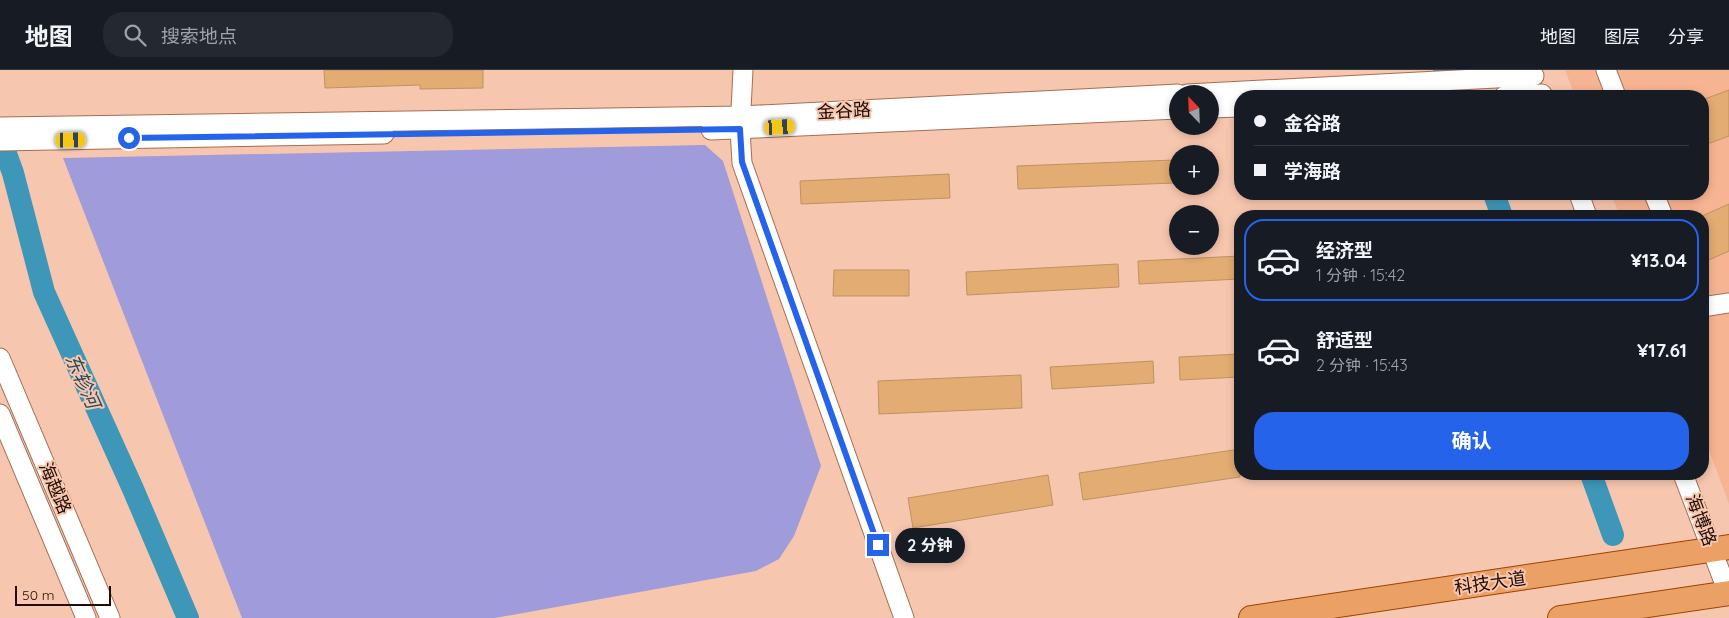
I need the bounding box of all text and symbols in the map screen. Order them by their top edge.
search box [103,12,453,57]
text: 地图 [25,21,73,51]
icon: search [121,21,149,49]
text: 搜索地点 [161,24,237,48]
text: 地图 [1540,25,1576,48]
text: 图层 [1604,25,1640,48]
text: 分享 [1668,25,1704,48]
north arrow [1169,85,1219,135]
map controls [1169,85,1219,255]
street label: 金谷路 [816,98,872,123]
text: 金谷路 [1284,111,1341,135]
car [764,119,795,135]
route start [118,127,140,149]
car [55,132,86,148]
button: + [1169,145,1219,195]
text: 学海路 [1284,159,1341,183]
button: − [1169,205,1219,255]
icon: car [1256,238,1301,283]
text: 经济型 [1316,238,1373,262]
text: ¥13.04 [1631,248,1687,272]
text: 1 分钟 · 15:42 [1316,265,1405,285]
icon: car [1256,328,1301,373]
text: 舒适型 [1316,328,1373,352]
text: ¥17.61 [1637,338,1687,362]
water label: 东轸河 [60,350,107,416]
text: 2 分钟 · 15:43 [1316,355,1408,375]
button: 确认 [1254,412,1689,470]
street label: 海越路 [34,458,77,517]
street label: 海博路 [1681,490,1722,549]
callout: 2 分钟 [896,528,966,562]
route end [867,534,889,556]
text: 2 分钟 [907,535,953,555]
street label: 科技大道 [1453,566,1527,599]
scale bar [15,583,111,606]
text: 50 m [22,586,55,604]

